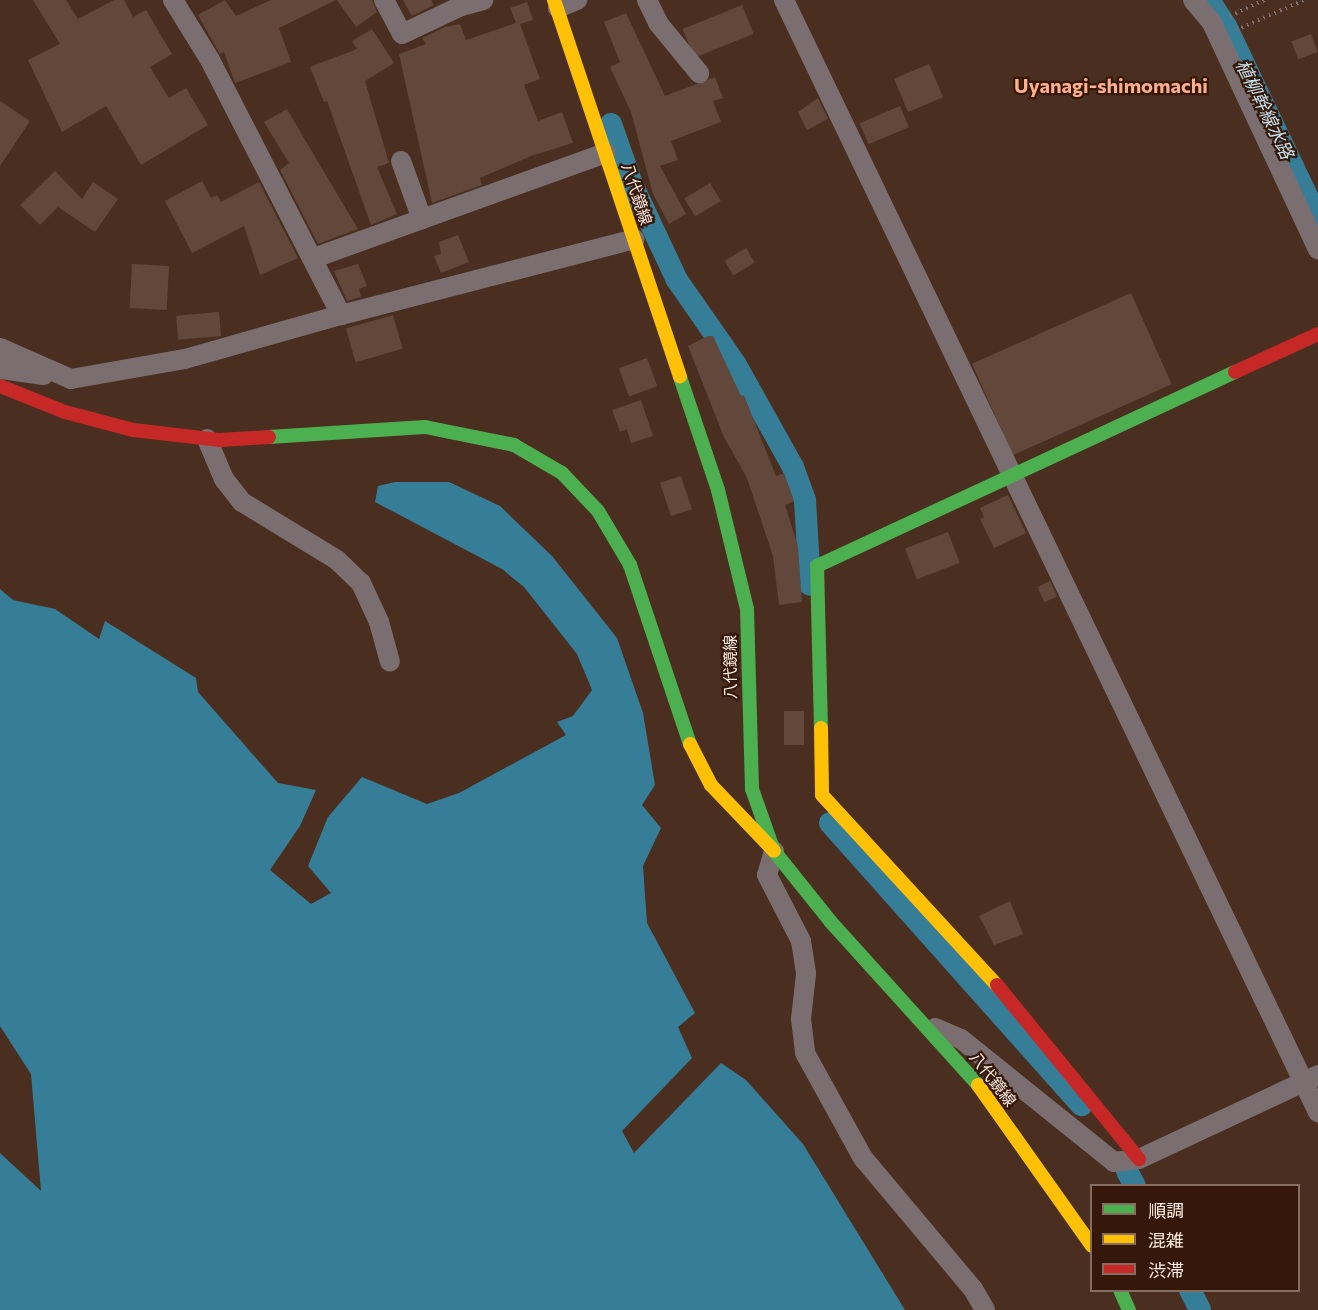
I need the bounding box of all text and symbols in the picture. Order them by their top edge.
water label: 植柳幹線水路 [1232,56,1298,162]
district label: Uyanagi-shimomachi [1014,73,1208,97]
street label: 八代鏡線 [618,161,656,227]
street label: 八代鏡線 [720,635,740,699]
street label: 八代鏡線 [966,1048,1020,1110]
legend [1090,1184,1300,1292]
text: 順調 [1148,1199,1184,1221]
text: 混雑 [1148,1229,1184,1251]
text: 渋滞 [1148,1259,1184,1281]

